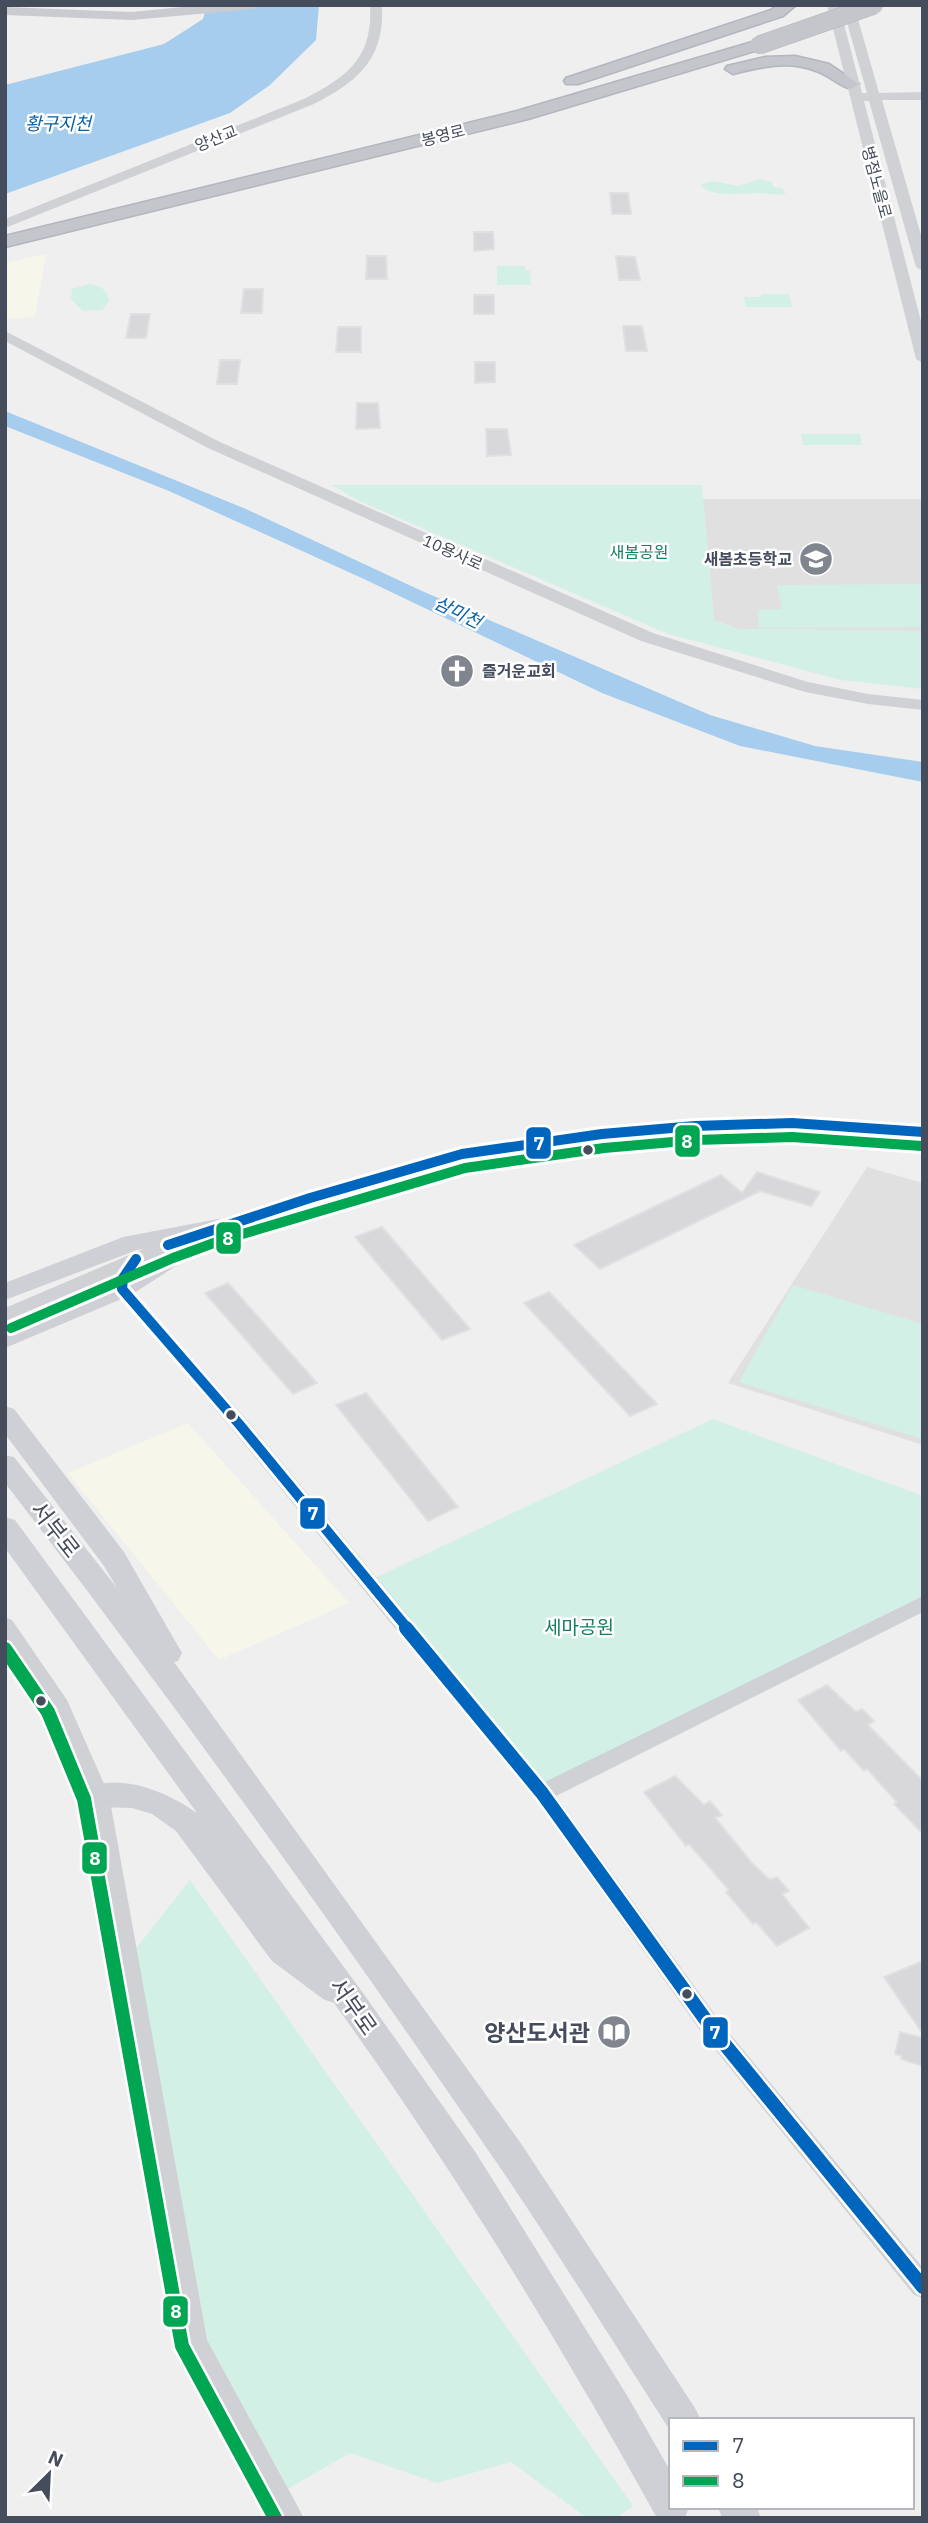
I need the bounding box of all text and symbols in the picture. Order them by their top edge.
water label: 황구지천 [25,112,94,135]
street label: 양산교 [192,120,240,156]
street label: 봉영로 [419,120,467,150]
street label: 병점노을로 [858,144,896,220]
street label: 10용사로 [420,530,486,574]
school or university icon: 새봄초등학교 [797,540,835,578]
park label: 새봄공원 [610,542,668,562]
place label: 새봄초등학교 [704,549,792,569]
water label: 삼미천 [431,591,488,634]
church icon: 즐거운교회 [438,652,476,690]
place label: 즐거운교회 [482,661,556,681]
line badge: 8 [674,1124,701,1158]
line badge: 7 [525,1126,552,1160]
text: 8 [681,1129,693,1153]
text: 7 [533,1131,545,1155]
unlabelled marker [581,1143,595,1157]
line badge: 8 [215,1221,242,1255]
text: 8 [222,1226,234,1250]
unlabelled marker [224,1408,238,1422]
street label: 서부로 [25,1495,87,1563]
line badge: 7 [299,1497,326,1530]
text: 7 [307,1501,319,1525]
park label: 세마공원 [544,1615,614,1639]
unlabelled marker [34,1694,48,1708]
line badge: 8 [81,1841,108,1875]
text: 8 [89,1846,101,1870]
street label: 서부로 [324,1971,384,2041]
unlabelled marker [680,1987,694,2001]
library icon: 양산도서관 [595,2013,633,2051]
line badge: 7 [702,2016,729,2049]
place label: 양산도서관 [484,2017,590,2047]
text: 7 [709,2020,721,2044]
line badge: 8 [162,2295,189,2328]
text: 8 [170,2299,182,2323]
legend [669,2418,914,2509]
text: 7 [732,2431,745,2459]
north arrow [14,2439,84,2509]
text: N [45,2445,67,2472]
text: 8 [732,2466,745,2494]

